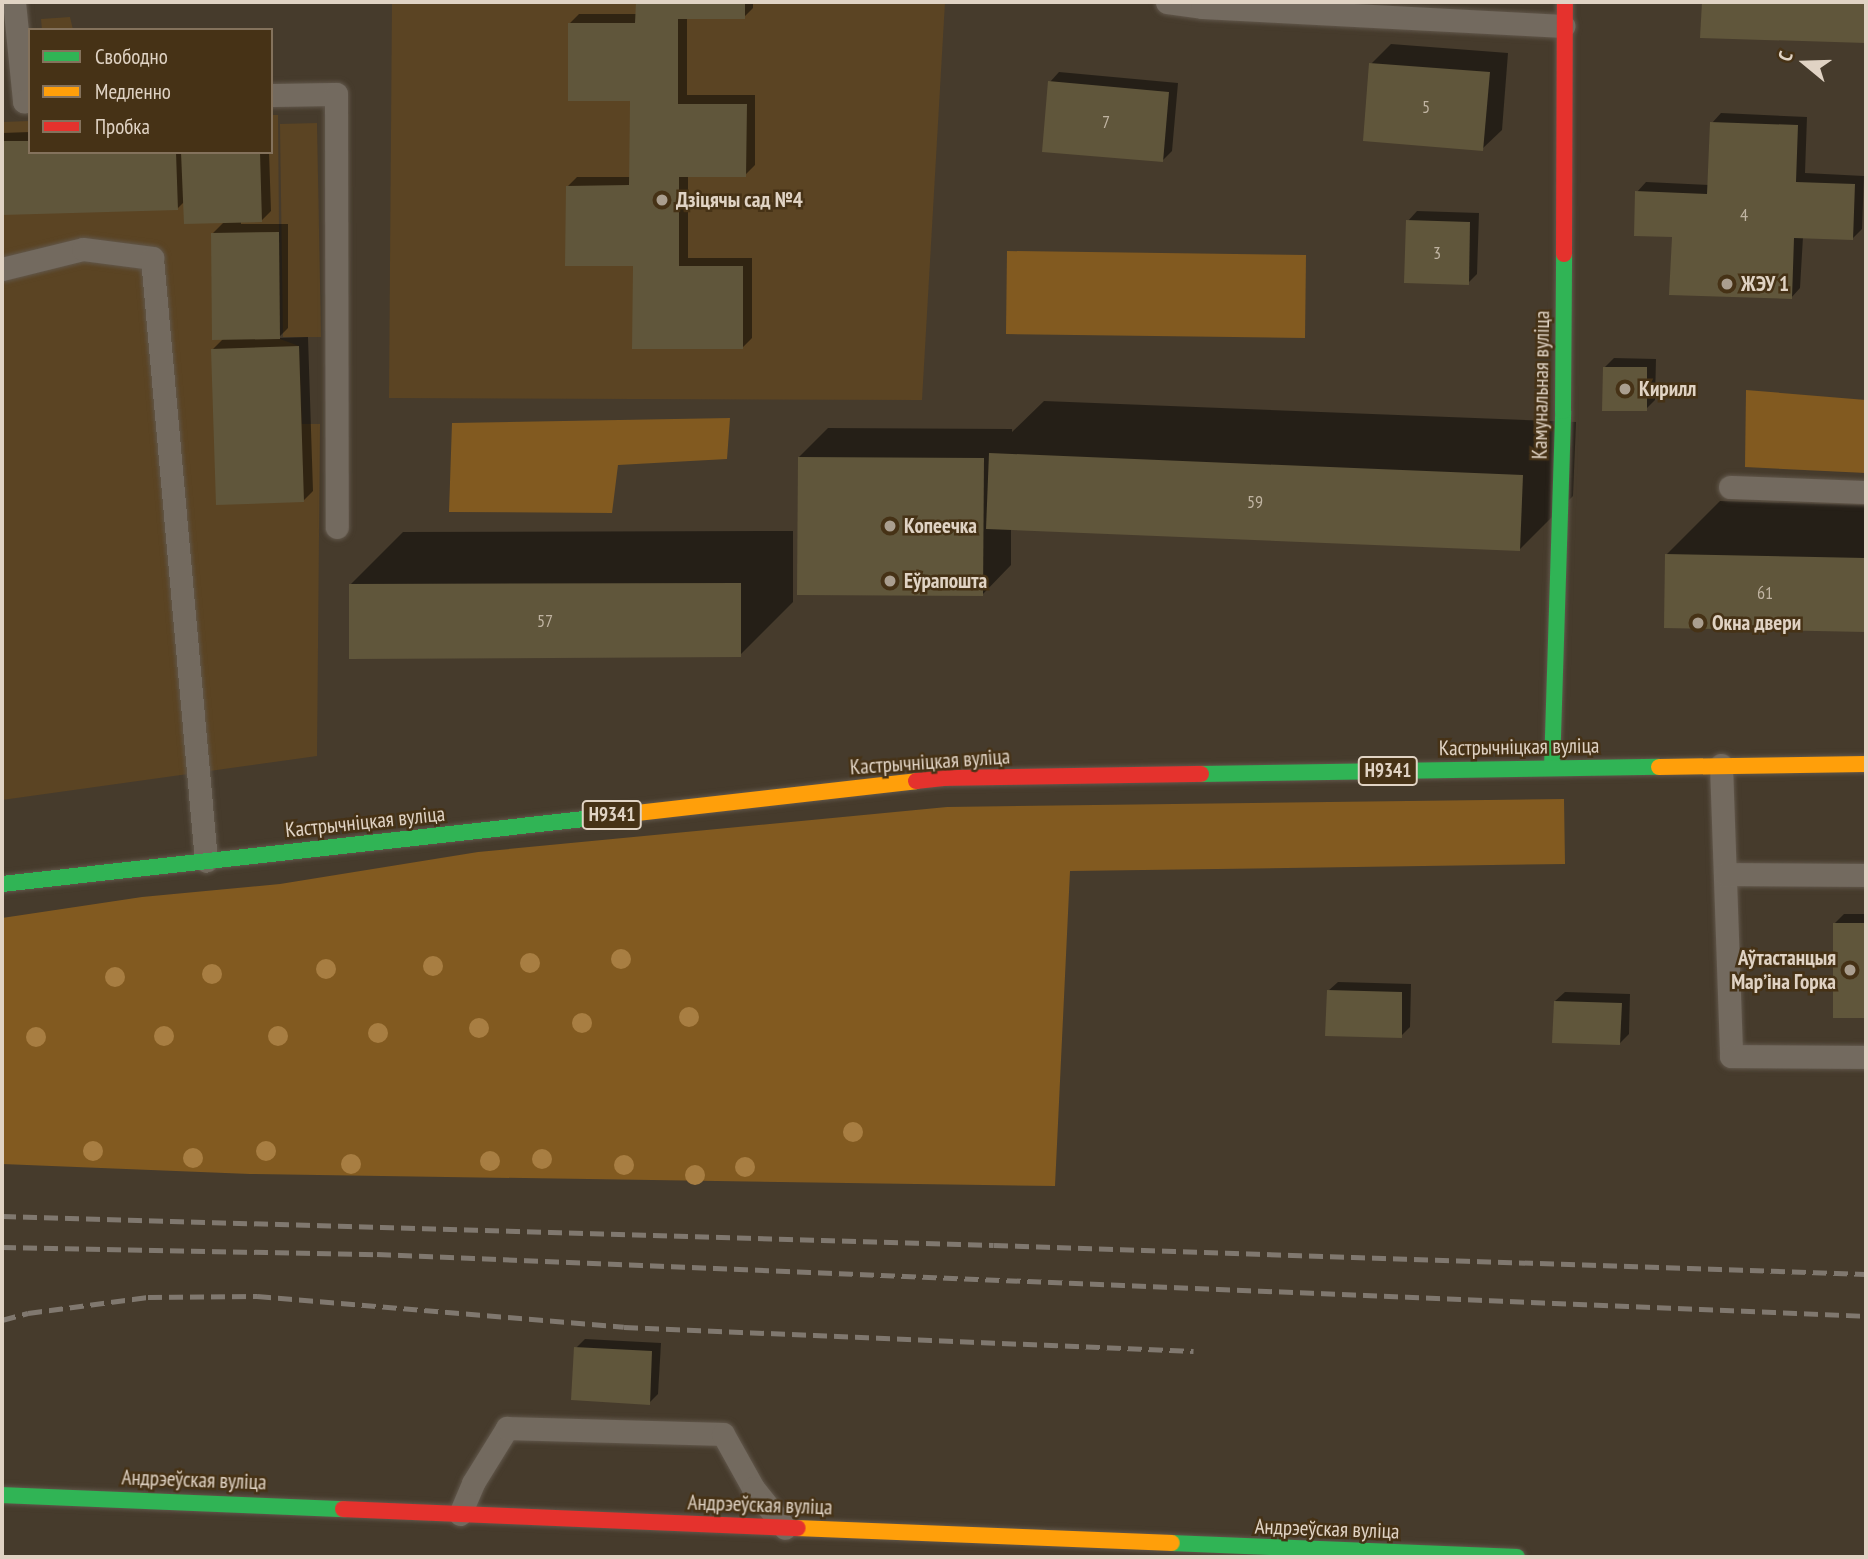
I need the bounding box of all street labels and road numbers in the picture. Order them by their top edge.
street label: Камунальная вуліца [1527,311,1555,459]
street label: Кастрычніцкая вуліца [1439,733,1599,761]
street label: Кастрычніцкая вуліца [849,744,1011,780]
road number: Н9341 [1356,756,1420,786]
road number: Н9341 [580,800,644,830]
street label: Кастрычніцкая вуліца [284,801,446,843]
street label: Андрэеўская вуліца [121,1465,267,1495]
street label: Андрэеўская вуліца [687,1490,833,1520]
street label: Андрэеўская вуліца [1254,1514,1400,1544]

